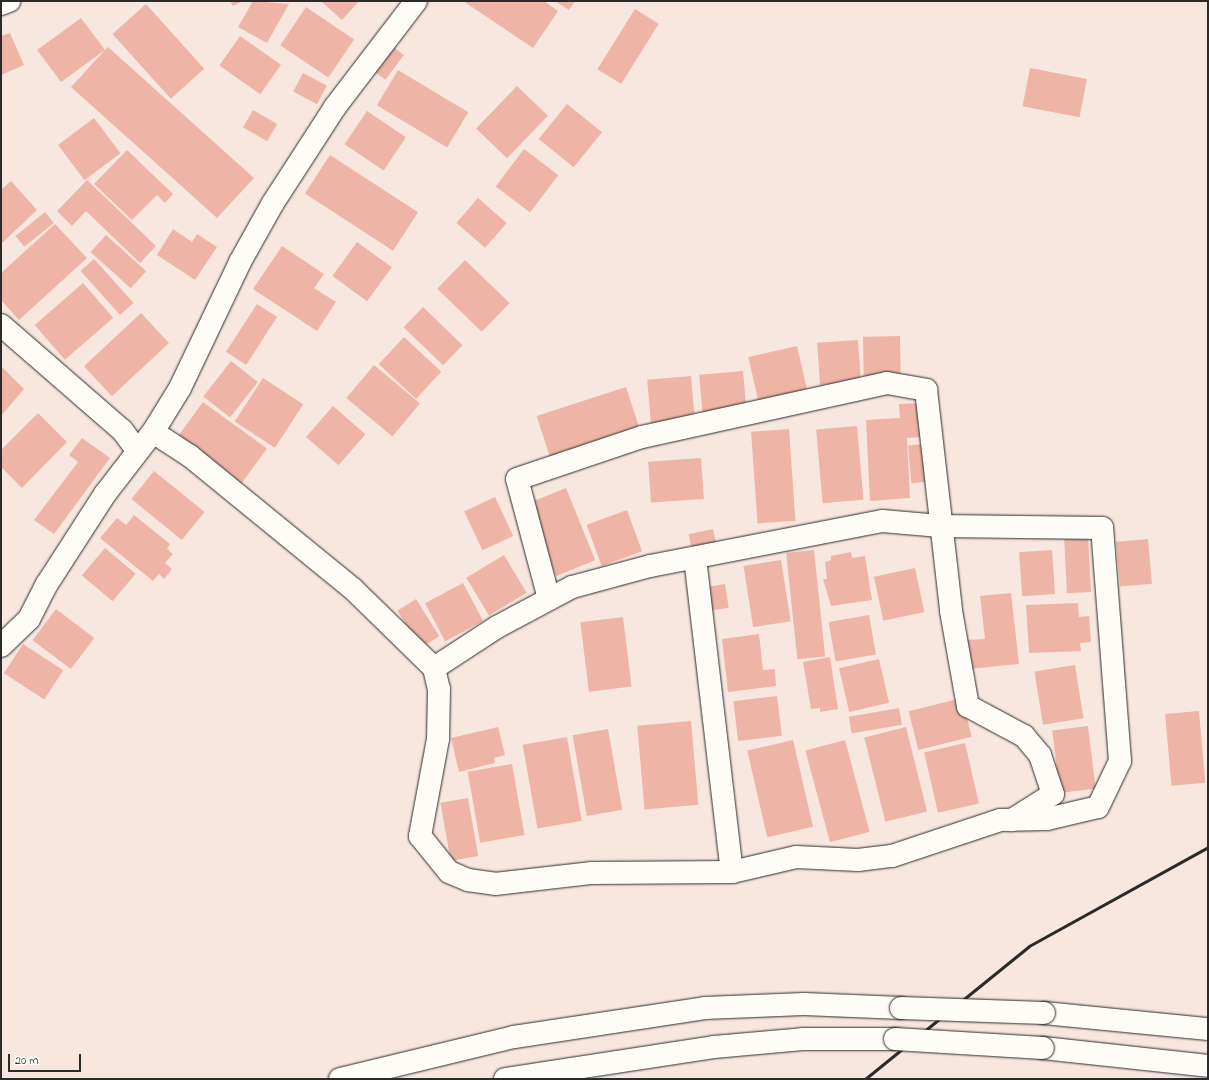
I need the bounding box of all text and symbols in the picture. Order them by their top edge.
scale bar [10,1046,83,1072]
text: 20 m [15,1052,38,1070]

